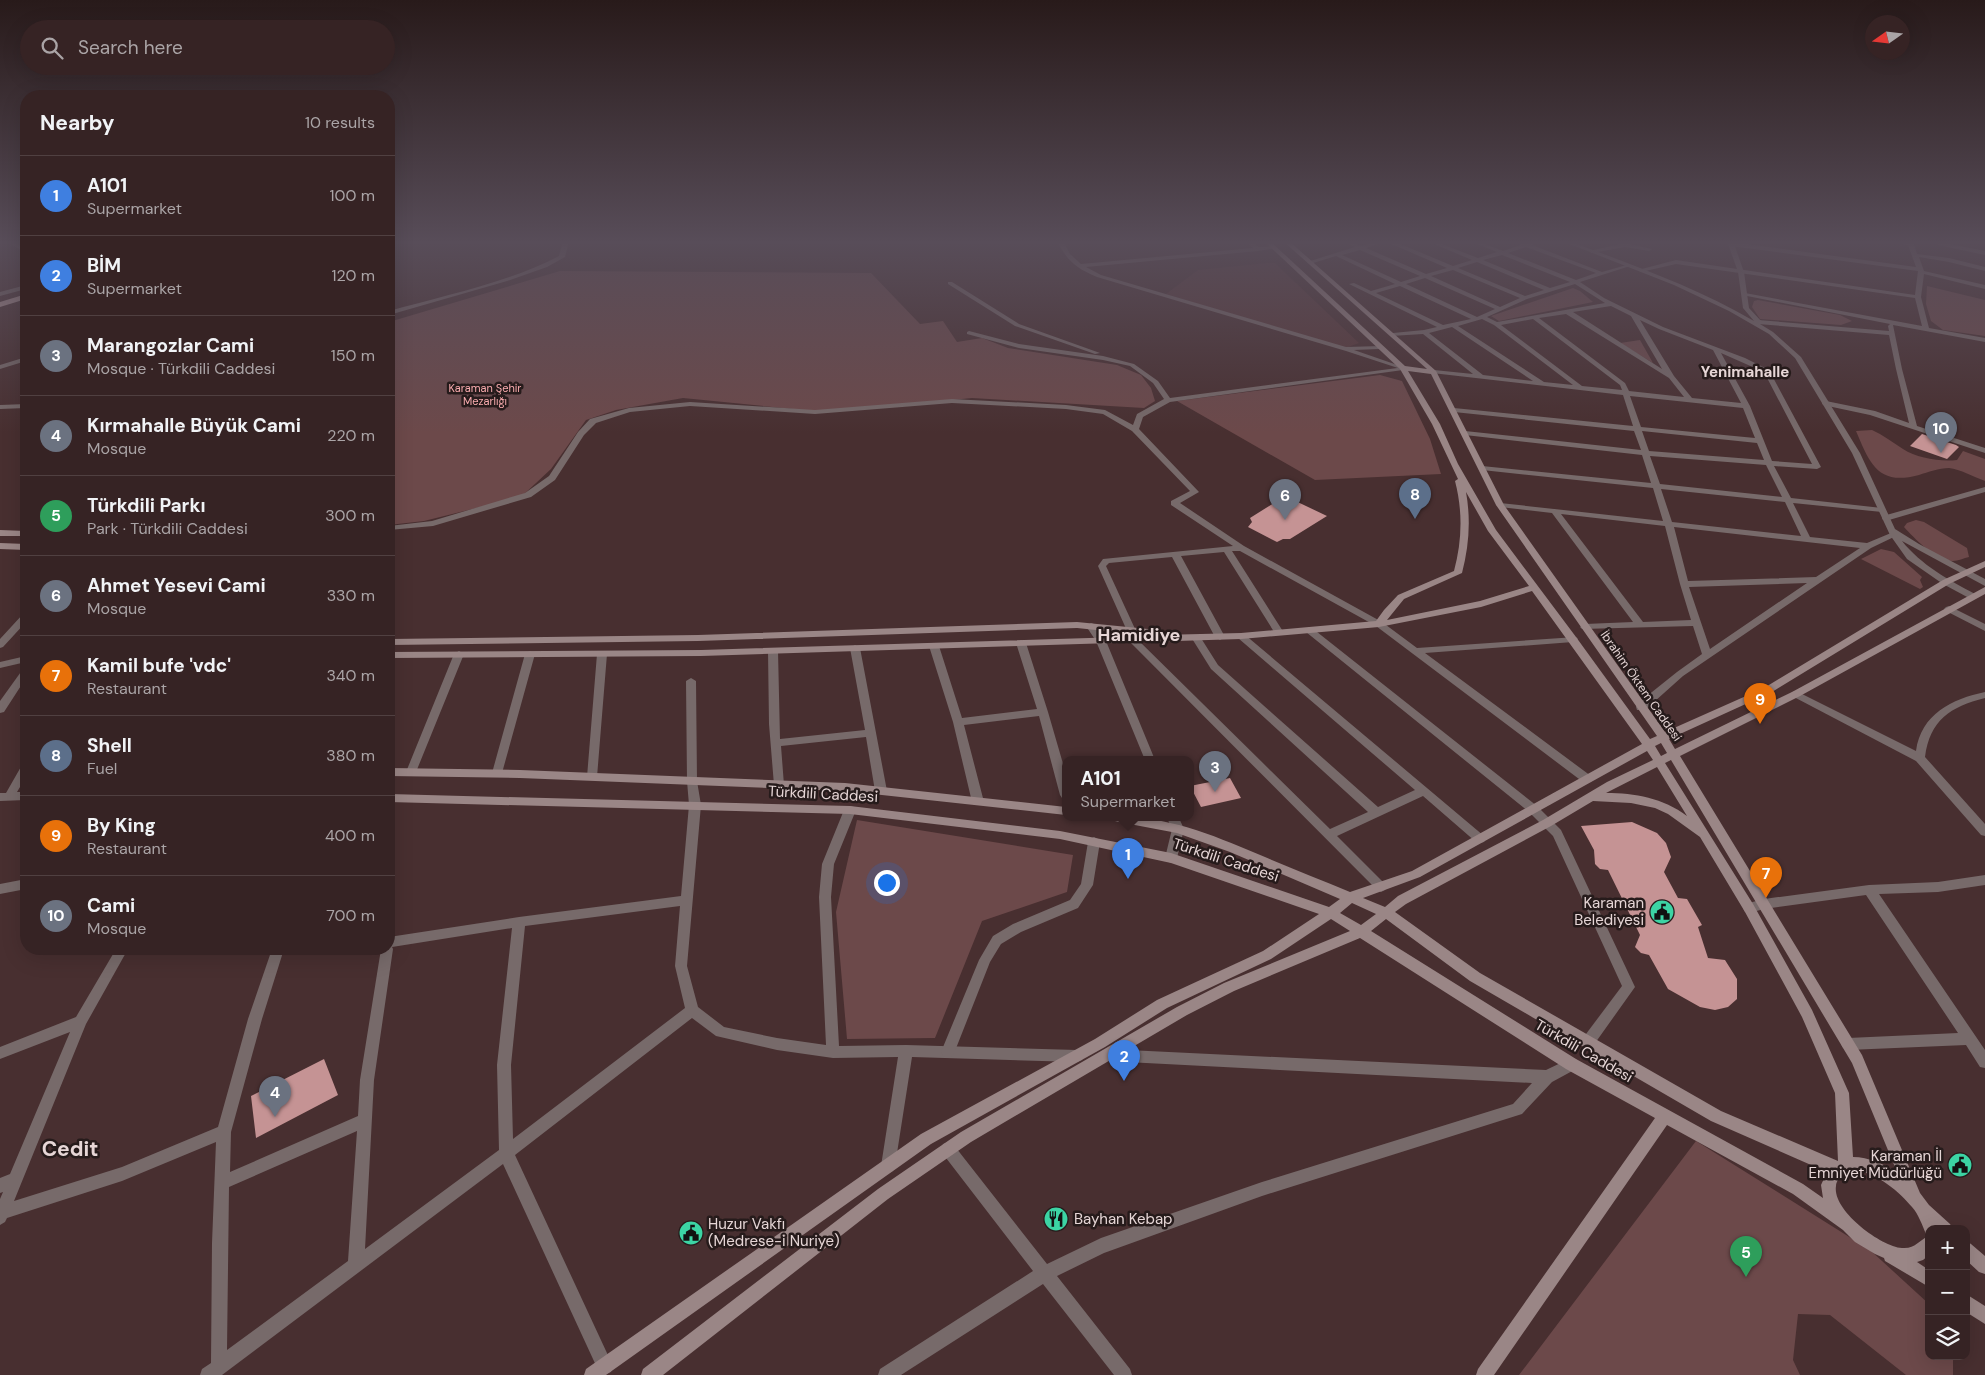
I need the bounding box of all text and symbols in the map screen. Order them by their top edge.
north arrow [1865,15,1910,60]
search box [20,20,395,75]
icon: search [38,34,66,62]
text: Search here [78,35,183,60]
text: Nearby [40,109,114,137]
text: 10 results [305,112,375,133]
text: A101 [87,173,127,198]
text: 1 [53,185,59,206]
text: 100 m [330,185,375,206]
text: Supermarket [87,198,182,219]
text: BİM [87,253,121,278]
text: 2 [51,265,61,286]
text: 120 m [331,265,375,286]
text: Supermarket [87,278,182,299]
text: Marangozlar Cami [87,333,254,358]
text: 3 [51,345,61,366]
text: 150 m [331,345,375,366]
text: Mosque · Türkdili Caddesi [87,358,275,379]
district label: Yenimahalle [1701,362,1789,382]
park label: Karaman Şehir Mezarlığı [449,381,521,408]
pin: 10 [1925,412,1957,453]
text: Kırmahalle Büyük Cami [87,413,301,438]
text: 4 [51,425,61,446]
text: 220 m [327,425,375,446]
text: Mosque [87,438,146,459]
pin: 8 [1399,478,1431,519]
pin: 6 [1269,479,1301,520]
text: Türkdili Parkı [87,493,205,518]
text: 5 [51,505,61,526]
text: 300 m [325,505,375,526]
text: Park · Türkdili Caddesi [87,518,248,539]
text: Ahmet Yesevi Cami [87,573,266,598]
text: 6 [51,585,61,606]
text: 330 m [327,585,375,606]
text: Mosque [87,598,146,619]
district label: Hamidiye [1098,623,1181,647]
street label: İbrahim Öktem Caddesi [1597,628,1685,745]
text: Kamil bufe 'vdc' [87,653,231,678]
text: 7 [52,665,60,686]
text: 340 m [326,665,375,686]
text: Restaurant [87,678,167,699]
pin: 9 [1744,683,1776,724]
text: Shell [87,733,132,758]
text: 8 [51,745,61,766]
text: 380 m [326,745,375,766]
pin: 3 [1199,751,1231,792]
popup [1062,756,1194,821]
text: Fuel [87,758,117,779]
text: A101 [1081,766,1121,791]
street label: Türkdili Caddesi [767,781,879,807]
text: Supermarket [1081,791,1175,812]
text: By King [87,813,156,838]
text: 9 [51,825,61,846]
text: 400 m [325,825,375,846]
street label: Türkdili Caddesi [1171,833,1281,887]
text: Restaurant [87,838,167,859]
pin: 1 [1112,838,1144,879]
pin: 7 [1750,857,1782,898]
your location [874,870,900,896]
text: Cami [87,893,135,918]
place label: Karaman Belediyesi [1574,893,1644,930]
public building icon: Karaman Belediyesi [1649,899,1675,925]
text: 10 [47,905,65,926]
text: 700 m [326,905,375,926]
text: Mosque [87,918,146,939]
street label: Türkdili Caddesi [1531,1015,1637,1087]
pin: 2 [1108,1040,1140,1081]
pin: 4 [259,1076,291,1117]
district label: Cedit [42,1135,98,1163]
place label: Karaman İl Emniyet Müdürlüğü [1809,1146,1942,1183]
public building icon: Karaman İl Emniyet Müdürlüğü [1947,1152,1973,1178]
restaurant icon: Bayhan Kebap [1043,1206,1069,1232]
place label: Bayhan Kebap [1074,1209,1172,1229]
place label: Huzur Vakfı (Medrese-i Nuriye) [708,1214,840,1251]
public building icon: Huzur Vakfı (Medrese-i Nuriye) [678,1220,704,1246]
map controls [1925,1225,1970,1360]
button: + [1925,1225,1970,1270]
pin: 5 [1730,1236,1762,1277]
button: − [1925,1270,1970,1315]
button: layers [1925,1315,1970,1360]

